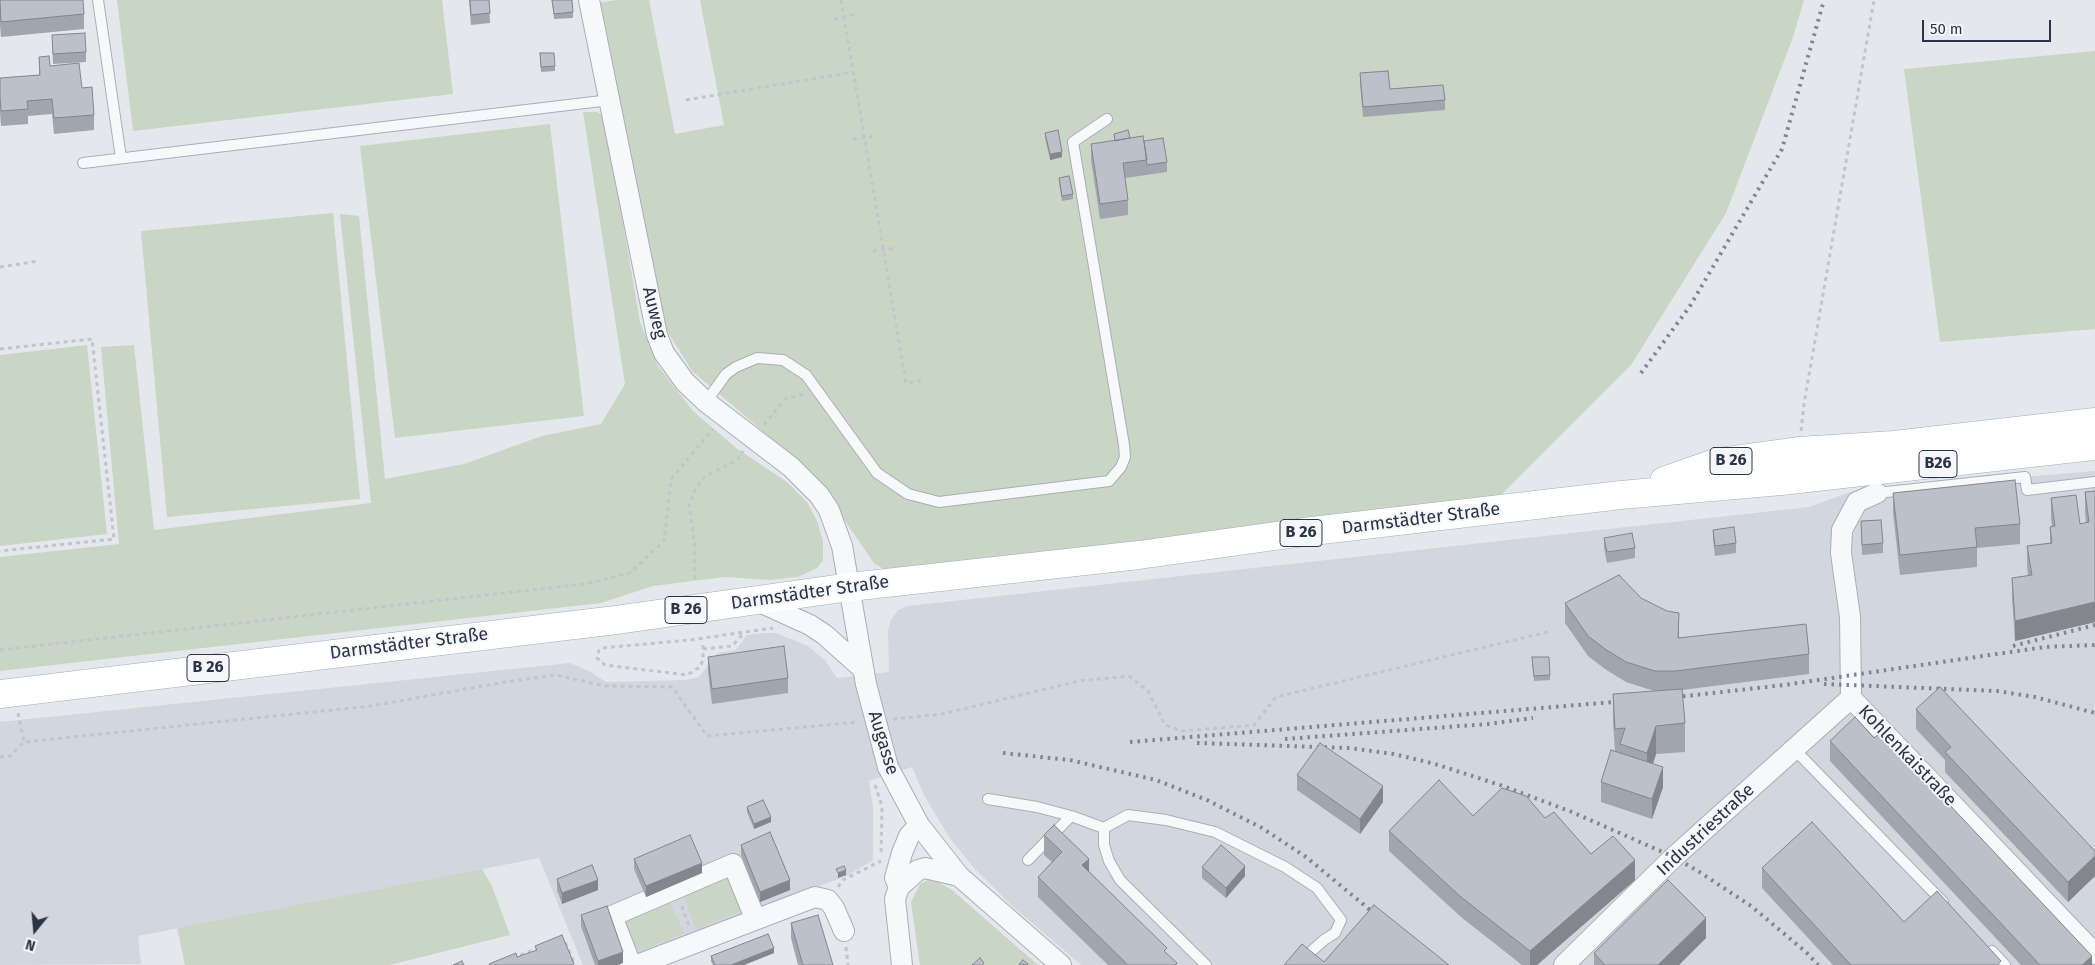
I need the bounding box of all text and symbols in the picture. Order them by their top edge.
scale bar [1925,10,2054,42]
text: 50 m [1930,20,1963,38]
street label: Auweg [637,285,671,341]
road number: B 26 [1710,448,1752,474]
road number: B26 [1919,450,1957,478]
street label: Darmstädter Straße [1340,499,1502,539]
road number: B 26 [1280,520,1322,546]
street label: Darmstädter Straße [729,571,891,615]
road number: B 26 [665,596,707,624]
street label: Darmstädter Straße [328,624,490,664]
road number: B 26 [187,654,229,681]
street label: Kohlenkaistraße [1853,701,1961,811]
street label: Augasse [863,708,903,778]
street label: Industriestraße [1653,779,1759,881]
north arrow [10,905,60,955]
text: N [24,935,37,954]

